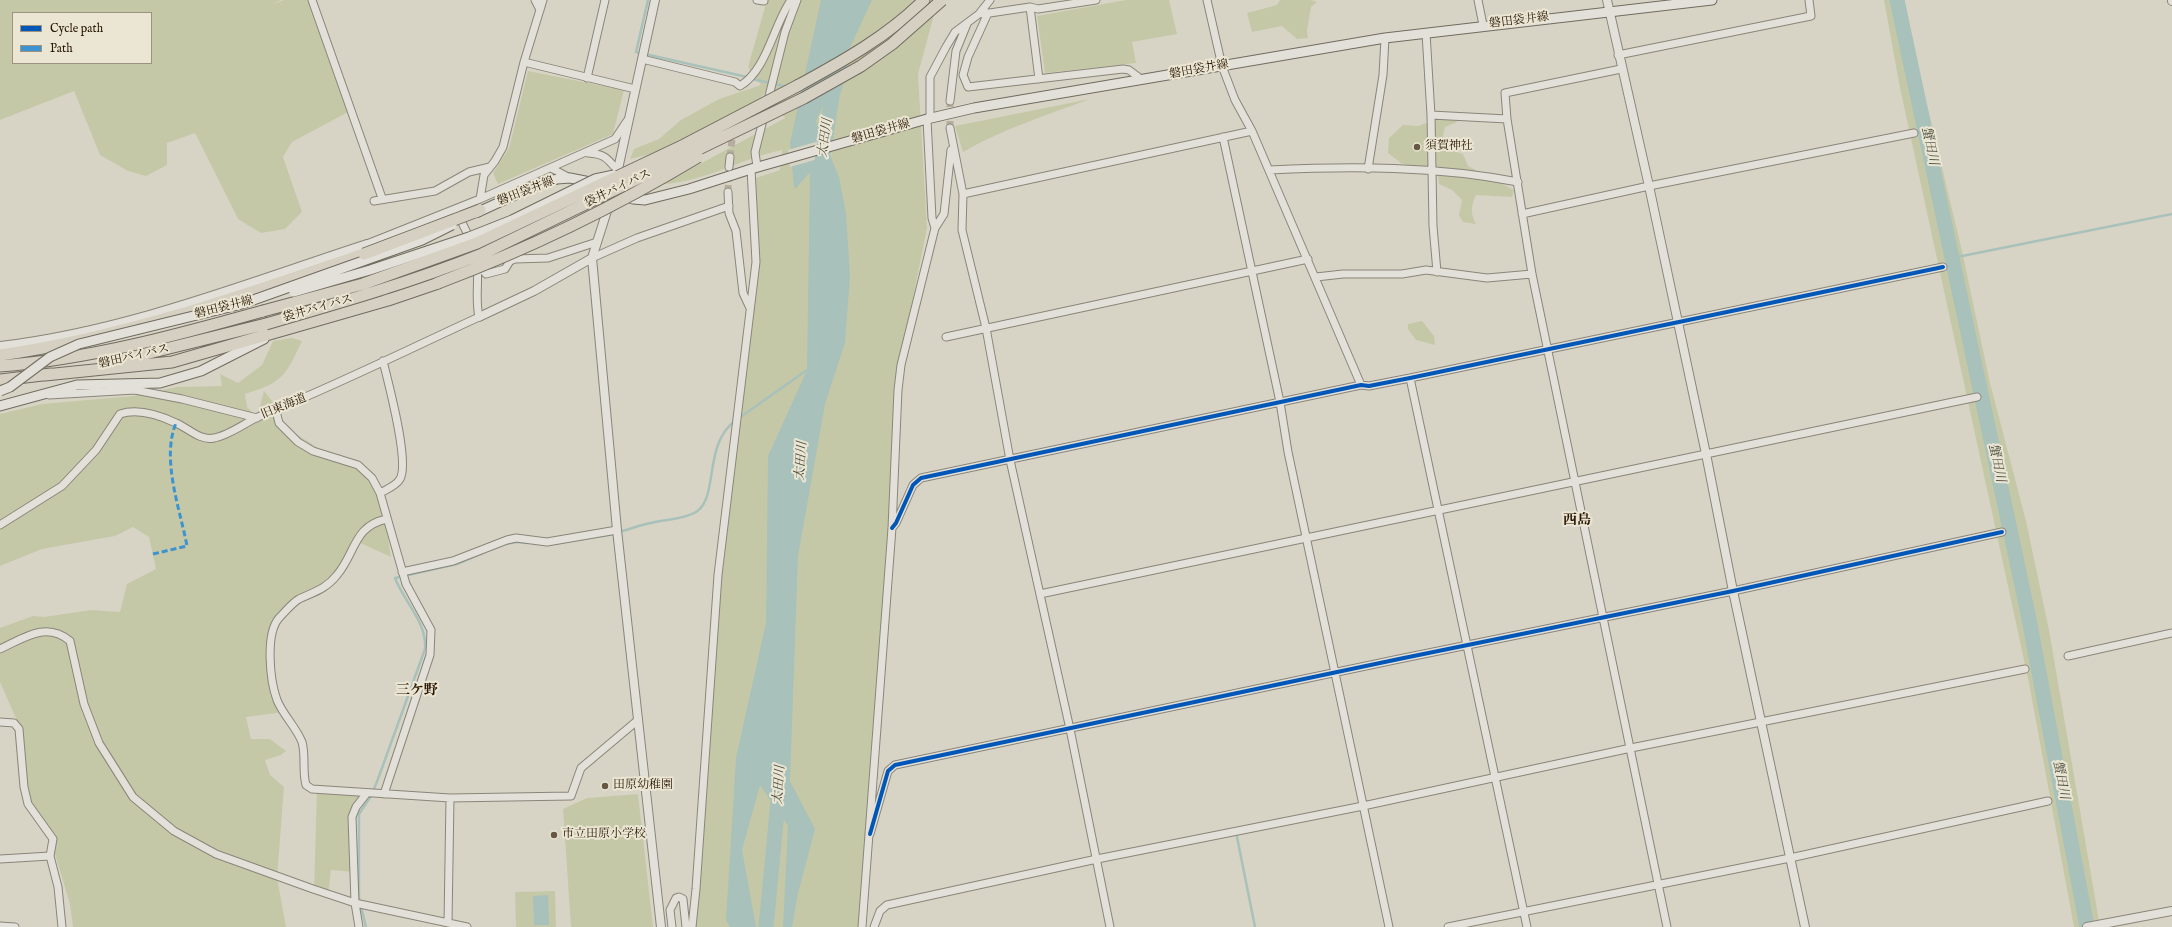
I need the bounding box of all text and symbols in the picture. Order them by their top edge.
street label: 磐田袋井線 [1488,10,1550,32]
legend [12,12,152,64]
text: Cycle path [50,21,103,36]
text: Path [50,41,73,56]
street label: 磐田袋井線 [1168,58,1230,82]
street label: 磐田袋井線 [850,117,912,147]
water label: 太田川 [816,118,836,158]
water label: 蟹田川 [1917,125,1941,167]
place label: 須賀神社 [1425,140,1473,154]
marker: 須賀神社 [1412,142,1422,152]
street label: 袋井バイパス [582,167,654,211]
street label: 磐田袋井線 [495,175,557,209]
street label: 袋井バイパス [281,292,355,326]
street label: 磐田袋井線 [193,294,255,322]
street label: 磐田バイパス [97,342,171,372]
street label: 旧東海道 [259,391,309,423]
water label: 太田川 [793,441,811,481]
water label: 蟹田川 [1984,442,2008,484]
district label: 西島 [1563,513,1591,529]
district label: 三ケ野 [396,683,438,699]
water label: 蟹田川 [2049,759,2071,801]
water label: 太田川 [771,765,789,805]
place label: 田原幼稚園 [613,779,673,793]
marker: 田原幼稚園 [600,781,610,791]
place label: 市立田原小学校 [562,828,646,842]
marker: 市立田原小学校 [549,830,559,840]

